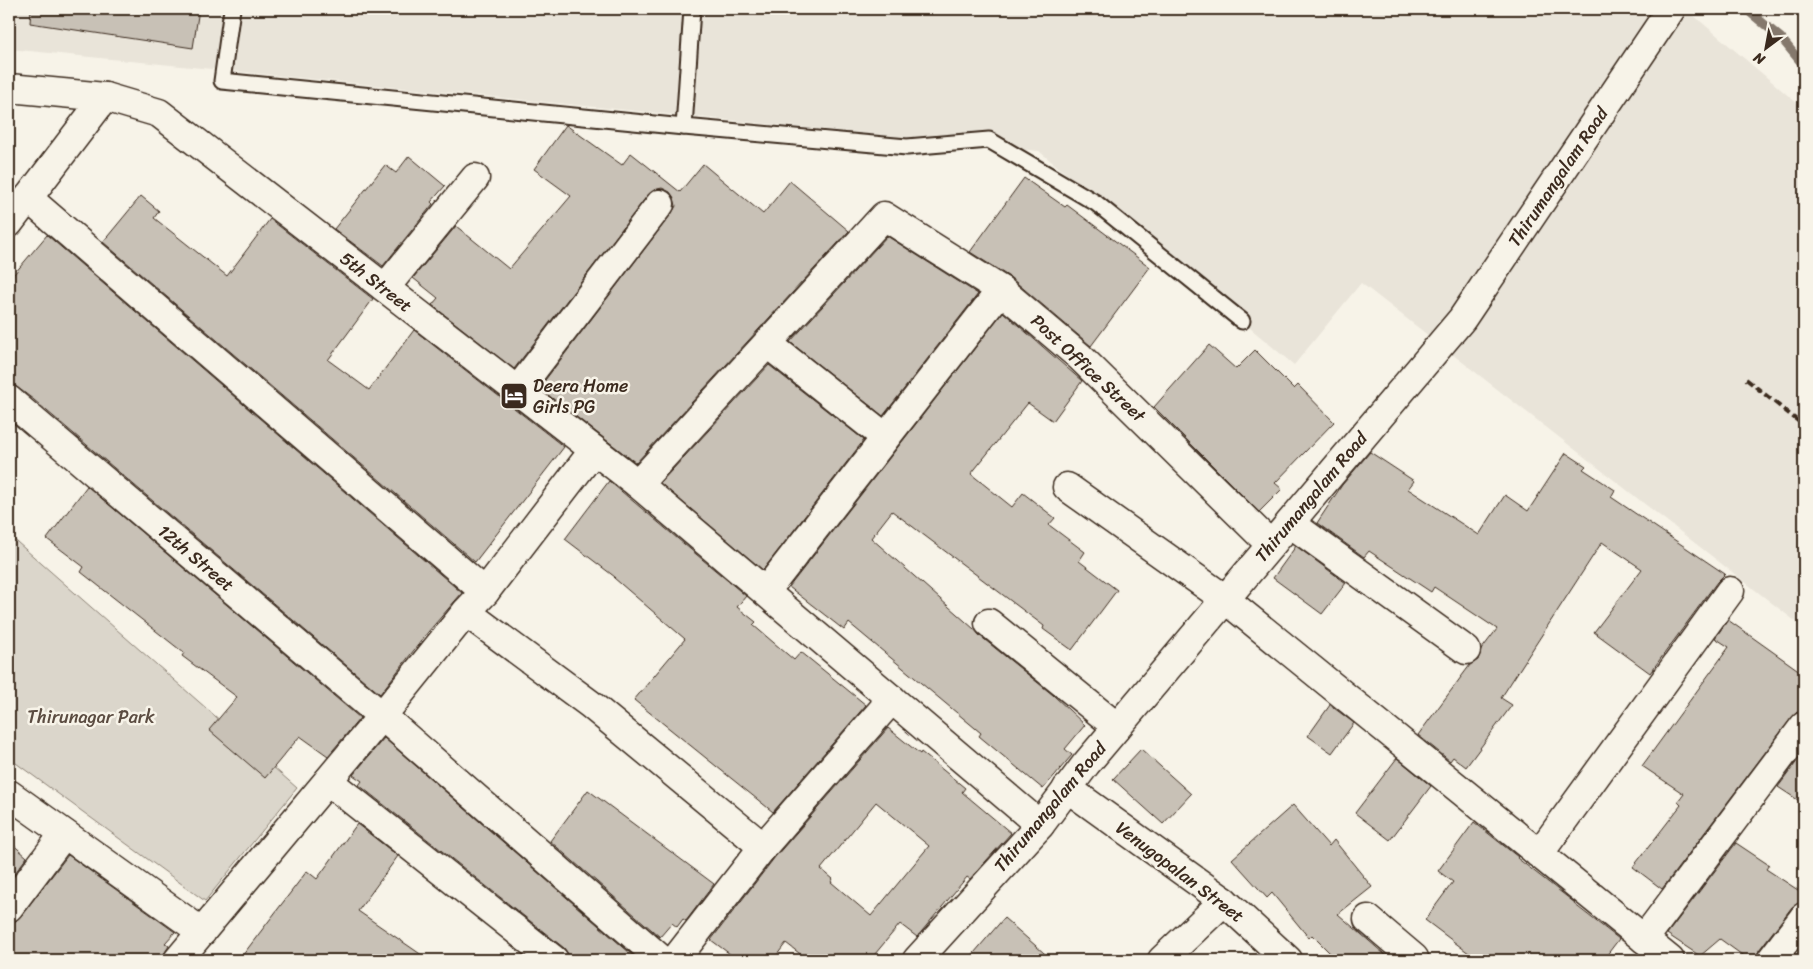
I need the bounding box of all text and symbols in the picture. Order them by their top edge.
north arrow [1740,22,1790,72]
text: N [1748,45,1771,72]
street label: Thirumangalam Road [1499,99,1618,254]
street label: 5th Street [333,243,420,321]
street label: Post Office Street [1023,306,1154,431]
place label: Deera Home Girls PG [533,370,628,423]
hotel icon: Deera Home Girls PG [499,381,529,411]
street label: Thirumangalam Road [1246,423,1377,570]
street label: 12th Street [150,516,242,600]
park label: Thirunagar Park [27,701,155,733]
street label: Thirumangalam Road [985,733,1116,880]
street label: Venugopalan Street [1109,813,1251,931]

